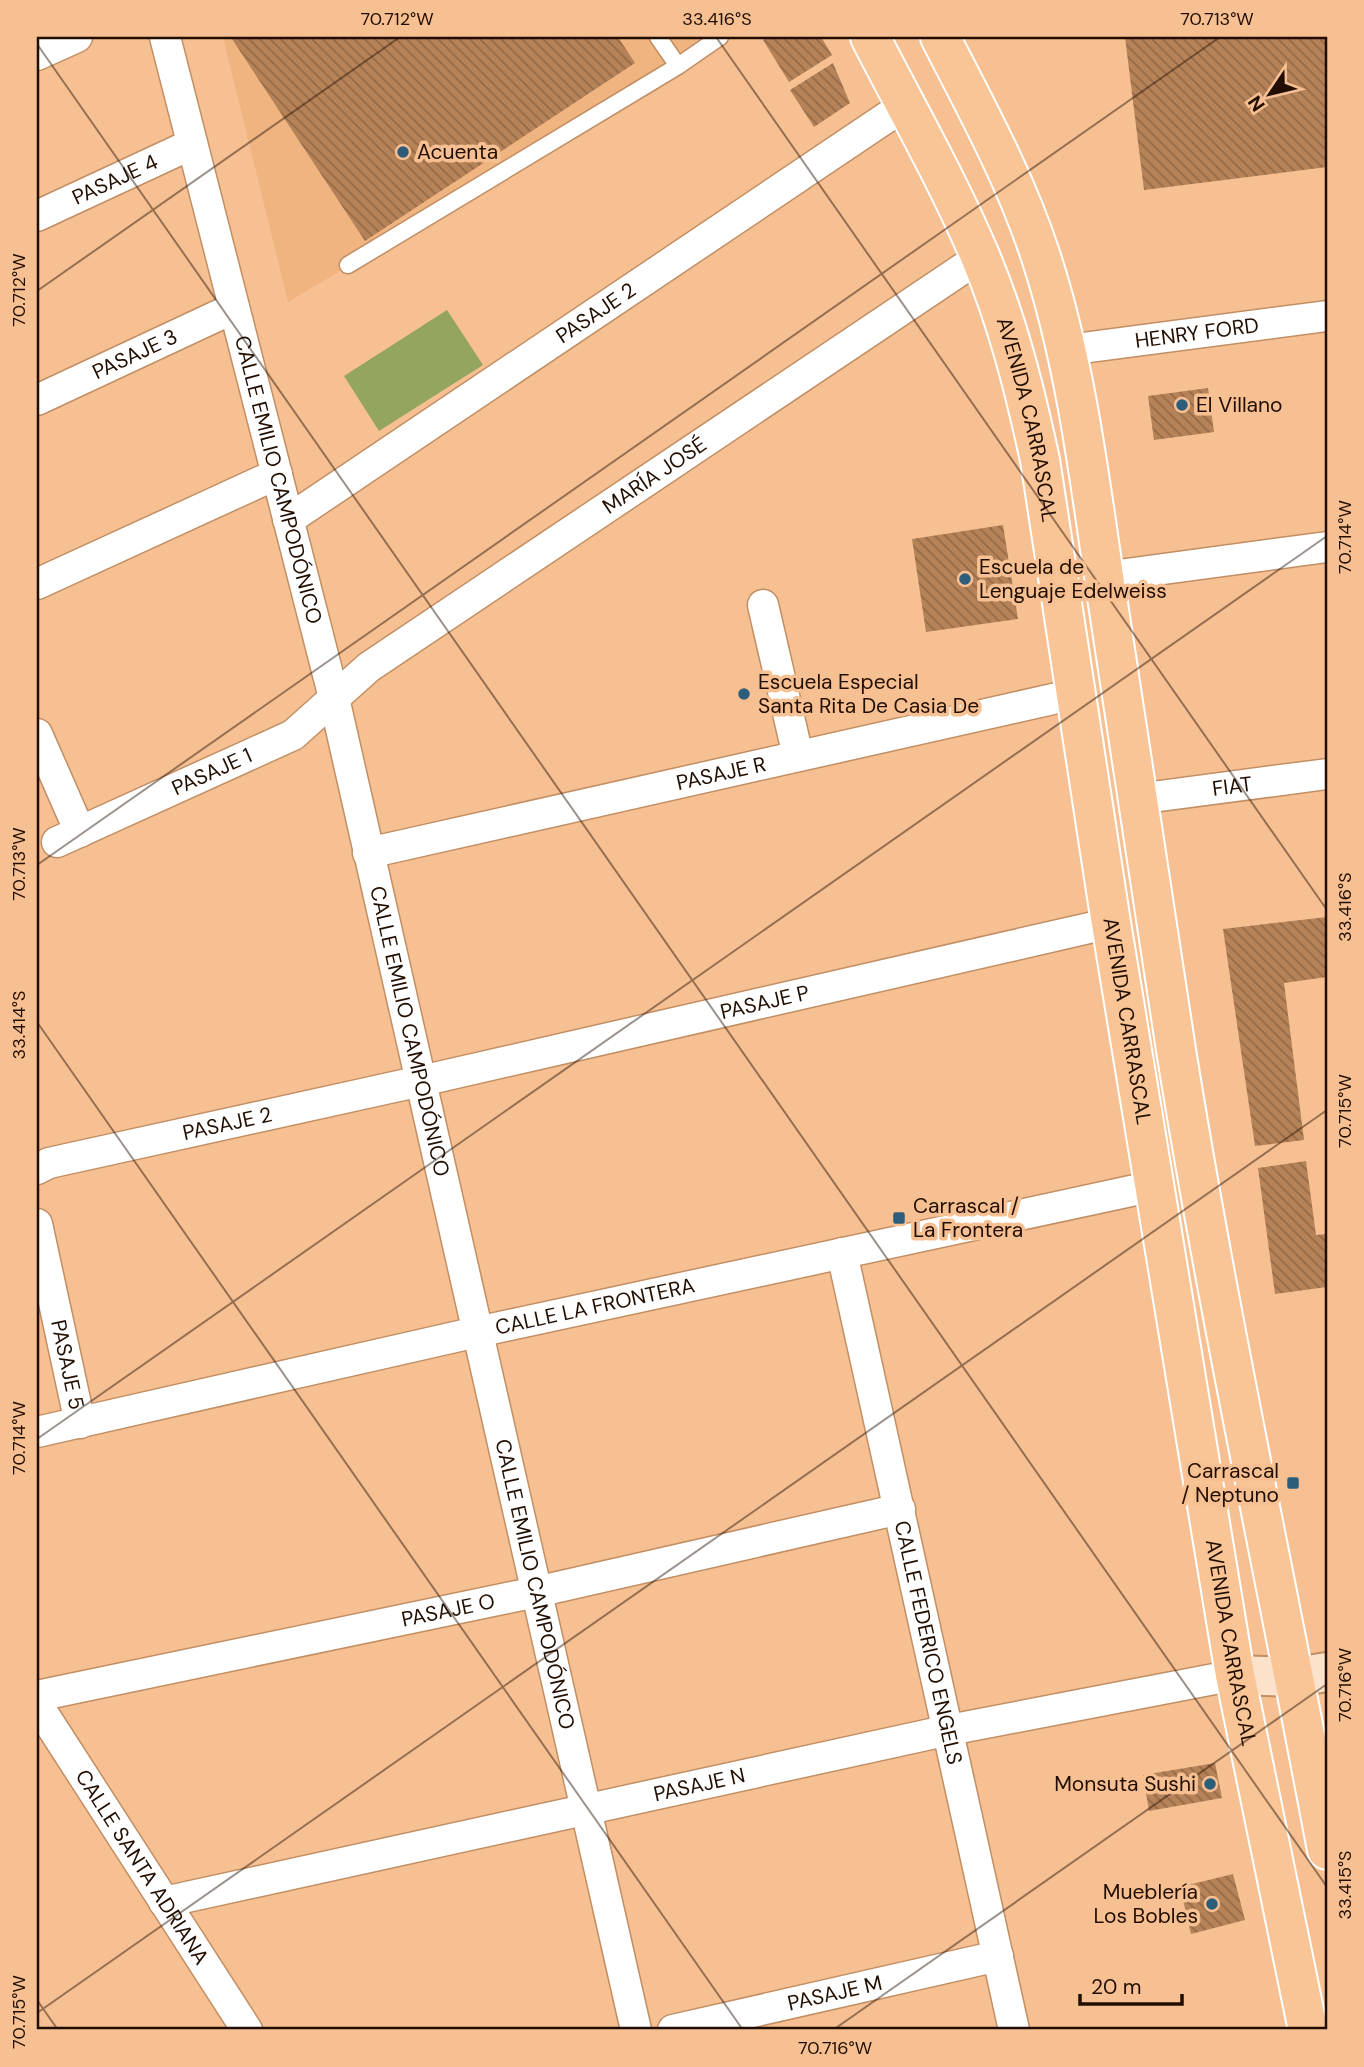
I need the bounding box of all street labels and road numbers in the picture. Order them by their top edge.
street label: PASAJE 4 [68,148,162,212]
street label: PASAJE 2 [550,276,641,350]
street label: HENRY FORD [1133,311,1261,355]
street label: AVENIDA CARRASCAL [990,314,1063,524]
street label: PASAJE 3 [88,322,182,386]
street label: CALLE EMILIO CAMPODÓNICO [228,332,329,627]
street label: MARÍA JOSÉ [597,430,712,520]
street label: PASAJE 1 [167,742,256,802]
street label: PASAJE R [674,750,769,797]
street label: FIAT [1210,770,1254,803]
street label: CALLE EMILIO CAMPODÓNICO [363,883,456,1179]
street label: AVENIDA CARRASCAL [1096,915,1158,1127]
street label: PASAJE P [717,979,812,1026]
street label: PASAJE 2 [180,1100,275,1147]
street label: CALLE LA FRONTERA [493,1271,698,1342]
street label: PASAJE 5 [44,1317,91,1412]
street label: CALLE EMILIO CAMPODÓNICO [488,1436,581,1732]
street label: CALLE FEDERICO ENGELS [888,1518,969,1767]
street label: AVENIDA CARRASCAL [1199,1537,1263,1749]
street label: PASAJE O [399,1587,497,1634]
street label: PASAJE N [651,1761,748,1808]
street label: CALLE SANTA ADRIANA [69,1764,215,1970]
street label: PASAJE M [785,1969,885,2017]

